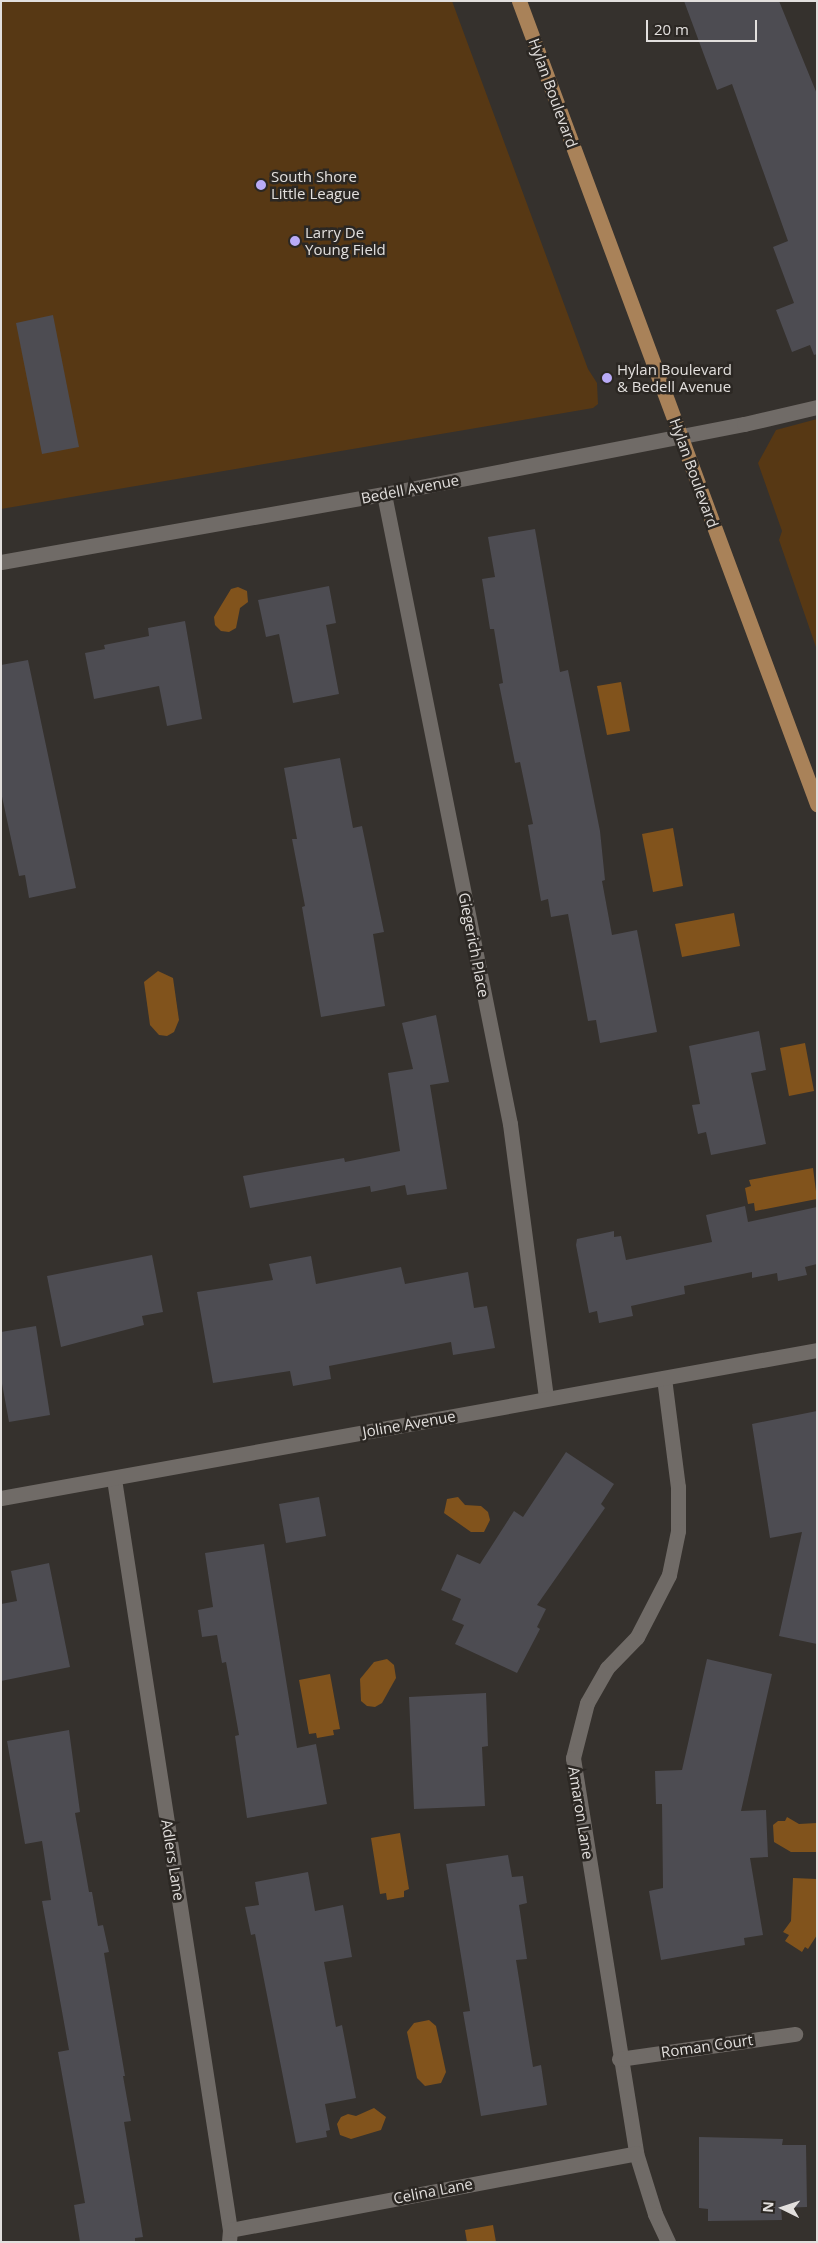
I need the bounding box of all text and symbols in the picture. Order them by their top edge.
scale bar [648,10,759,42]
text: 20 m [654,19,689,39]
street label: Hylan Boulevard [525,36,581,150]
place label: South Shore Little League [271,167,360,202]
marker: South Shore Little League [255,179,267,191]
place label: Larry De Young Field [305,223,386,258]
marker: Larry De Young Field [289,235,301,247]
place label: Hylan Boulevard & Bedell Avenue [617,360,732,395]
marker: Hylan Boulevard & Bedell Avenue [601,372,613,384]
street label: Hylan Boulevard [666,416,722,530]
street label: Bedell Avenue [359,471,461,507]
street label: Giegerich Place [455,891,493,999]
street label: Joline Avenue [361,1407,457,1441]
street label: Amaron Lane [565,1765,597,1861]
street label: Adlers Lane [158,1818,188,1902]
street label: Roman Court [660,2031,754,2061]
street label: Celina Lane [392,2174,474,2208]
north arrow [758,2183,808,2233]
text: N [758,2201,777,2213]

